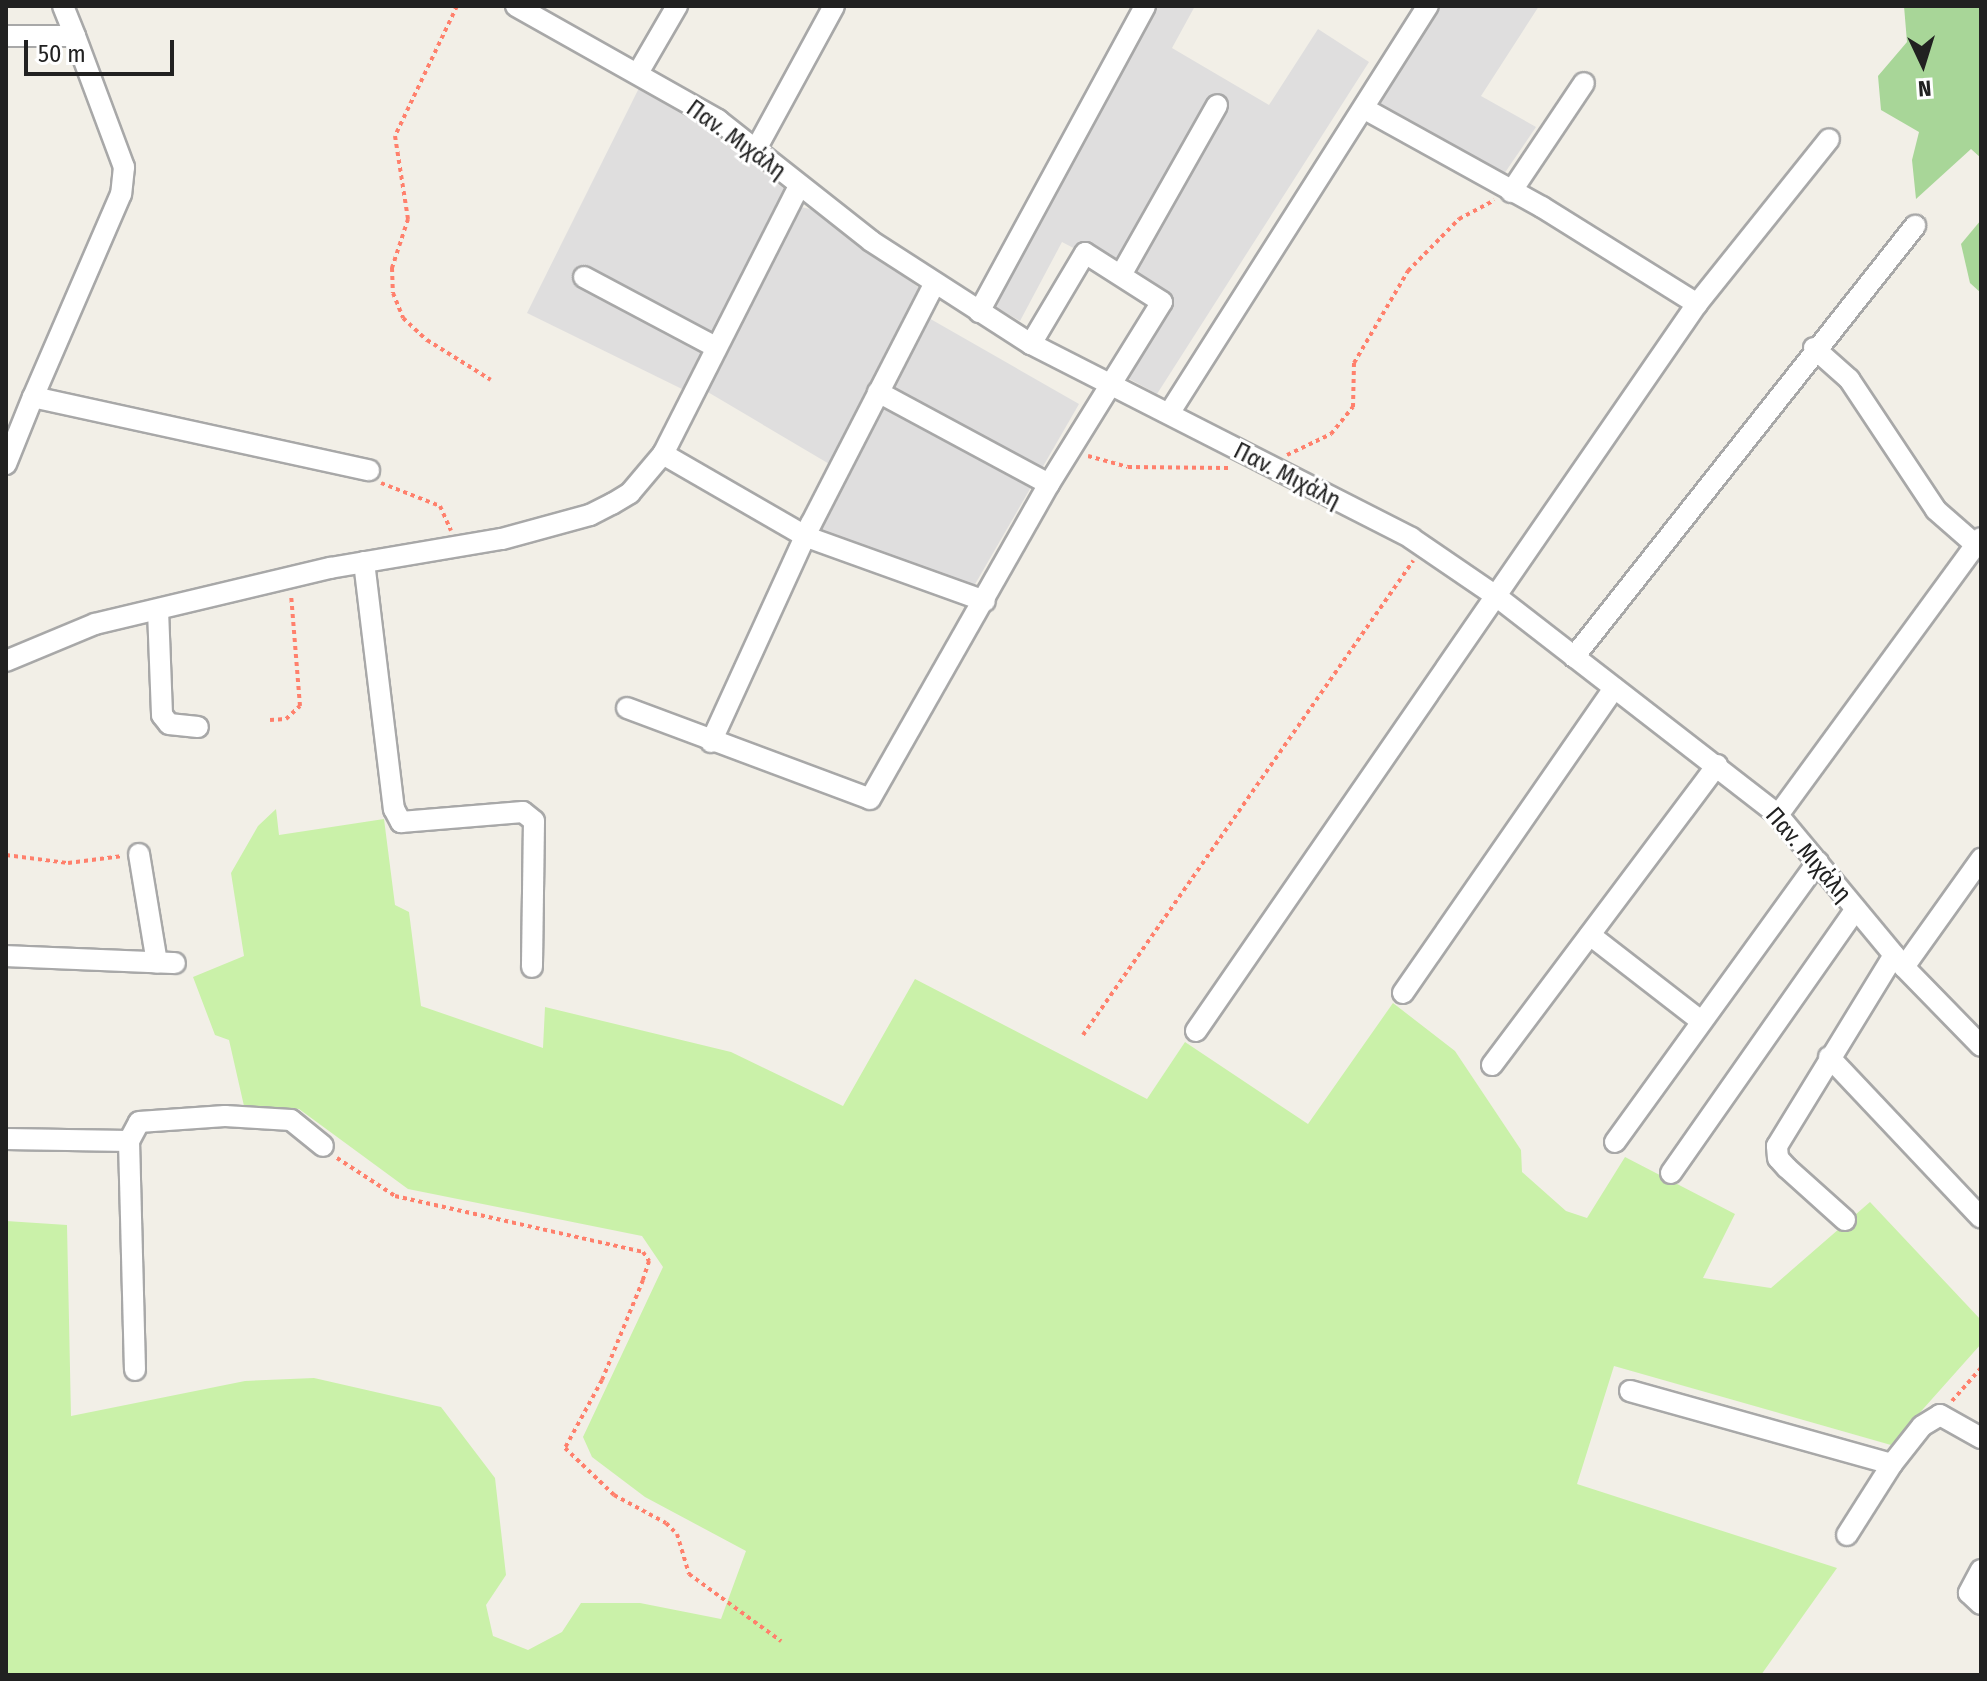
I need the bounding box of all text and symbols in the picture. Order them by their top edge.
scale bar [28,24,178,74]
north arrow [1883,24,1963,104]
text: 50 m [38,40,86,68]
text: N [1917,75,1932,102]
street label: Παν. Μιχάλη [680,94,792,186]
street label: Παν. Μιχάλη [1229,437,1345,515]
street label: Παν. Μιχάλη [1759,802,1857,908]

